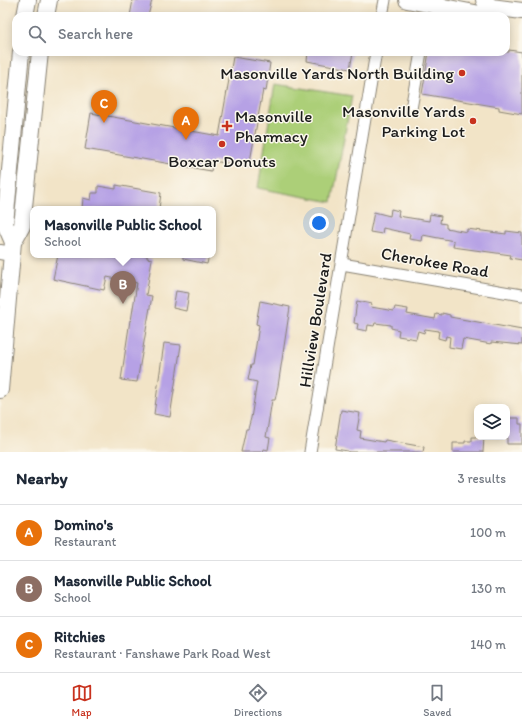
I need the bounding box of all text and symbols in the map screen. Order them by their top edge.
search box [12,12,510,56]
icon: search [26,23,48,45]
text: Search here [58,25,133,43]
place label: Masonville Yards North Building [220,63,454,83]
marker: Masonville Yards North Building [457,68,467,78]
pin: C [91,90,117,123]
place label: Masonville Yards Parking Lot [342,101,466,141]
place label: Masonville Pharmacy [235,106,312,146]
pin: A [173,107,199,140]
marker: Masonville Yards Parking Lot [468,116,478,126]
marker: Masonville Pharmacy [222,121,232,131]
marker: Boxcar Donuts [217,139,227,149]
place label: Boxcar Donuts [168,151,276,171]
popup [30,206,216,258]
your location [309,213,329,233]
text: Masonville Public School [44,216,202,234]
text: School [44,234,81,249]
street label: Cherokee Road [379,243,491,281]
street label: Hillview Boulevard [294,251,336,389]
pin: B [110,271,136,304]
map controls [474,404,510,440]
button: layers [474,404,510,440]
text: Nearby [16,468,68,488]
text: 3 results [457,471,506,486]
text: Domino's [54,516,113,534]
text: A [25,525,33,540]
text: 100 m [470,525,506,540]
text: Restaurant [54,534,116,549]
text: Masonville Public School [54,572,212,590]
text: B [25,581,33,596]
text: 130 m [471,581,506,596]
text: School [54,590,91,605]
text: Ritchies [54,628,105,646]
text: C [25,637,33,652]
text: 140 m [470,637,506,652]
text: Restaurant · Fanshawe Park Road West [54,646,271,661]
tab: Map [71,682,93,719]
tab: Directions [234,682,282,719]
tab: Saved [423,682,451,719]

